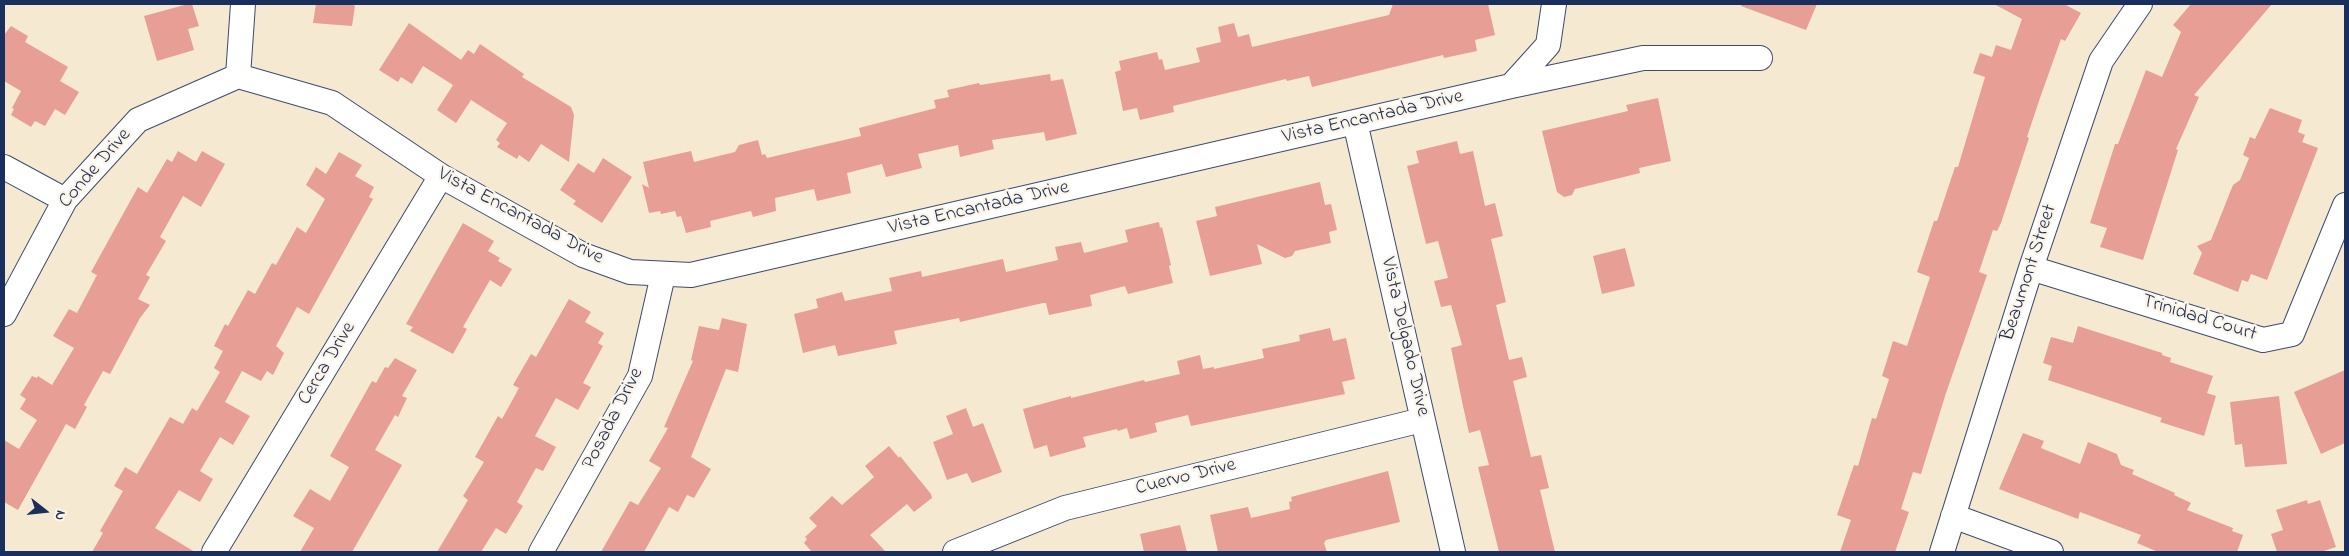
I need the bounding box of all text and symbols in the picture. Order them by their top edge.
street label: Vista Encantada Drive [1280,86,1466,150]
street label: Conde Drive [55,124,137,214]
street label: Vista Encantada Drive [433,163,607,271]
street label: Vista Encantada Drive [886,177,1072,241]
street label: Beaumont Street [1997,202,2063,344]
street label: Vista Delgado Drive [1374,255,1434,419]
street label: Trinidad Court [2139,290,2259,348]
street label: Cerca Drive [294,318,362,410]
street label: Posada Drive [578,364,650,474]
street label: Cuervo Drive [1133,454,1239,502]
north arrow [20,486,70,536]
text: N [49,508,71,523]

